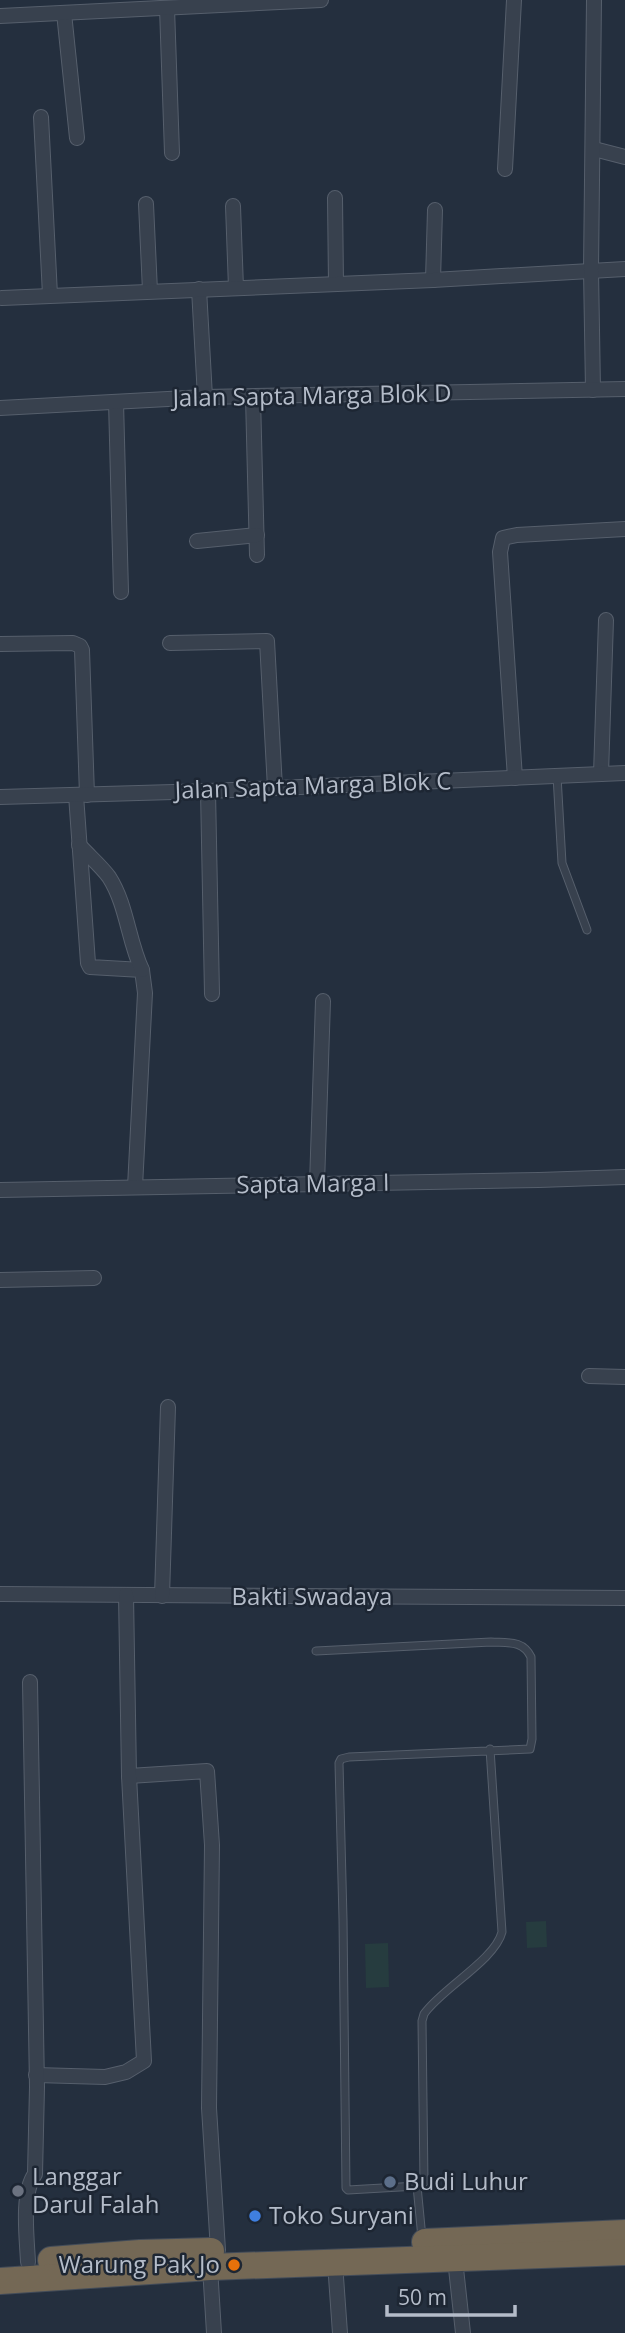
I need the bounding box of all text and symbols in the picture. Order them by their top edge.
street label: Jalan Sapta Marga Blok D [170,376,452,413]
street label: Jalan Sapta Marga Blok C [172,763,452,806]
street label: Sapta Marga I [236,1165,390,1200]
street label: Bakti Swadaya [232,1579,392,1612]
place label: Langgar Darul Falah [32,2159,159,2220]
place label: Budi Luhur [404,2164,528,2197]
marker: Budi Luhur [382,2174,398,2190]
marker: Langgar Darul Falah [10,2183,26,2199]
place label: Toko Suryani [269,2198,414,2231]
marker: Toko Suryani [247,2208,263,2224]
place label: Warung Pak Jo [58,2247,220,2280]
marker: Warung Pak Jo [226,2257,242,2273]
scale bar [387,2274,515,2318]
text: 50 m [398,2283,447,2311]

